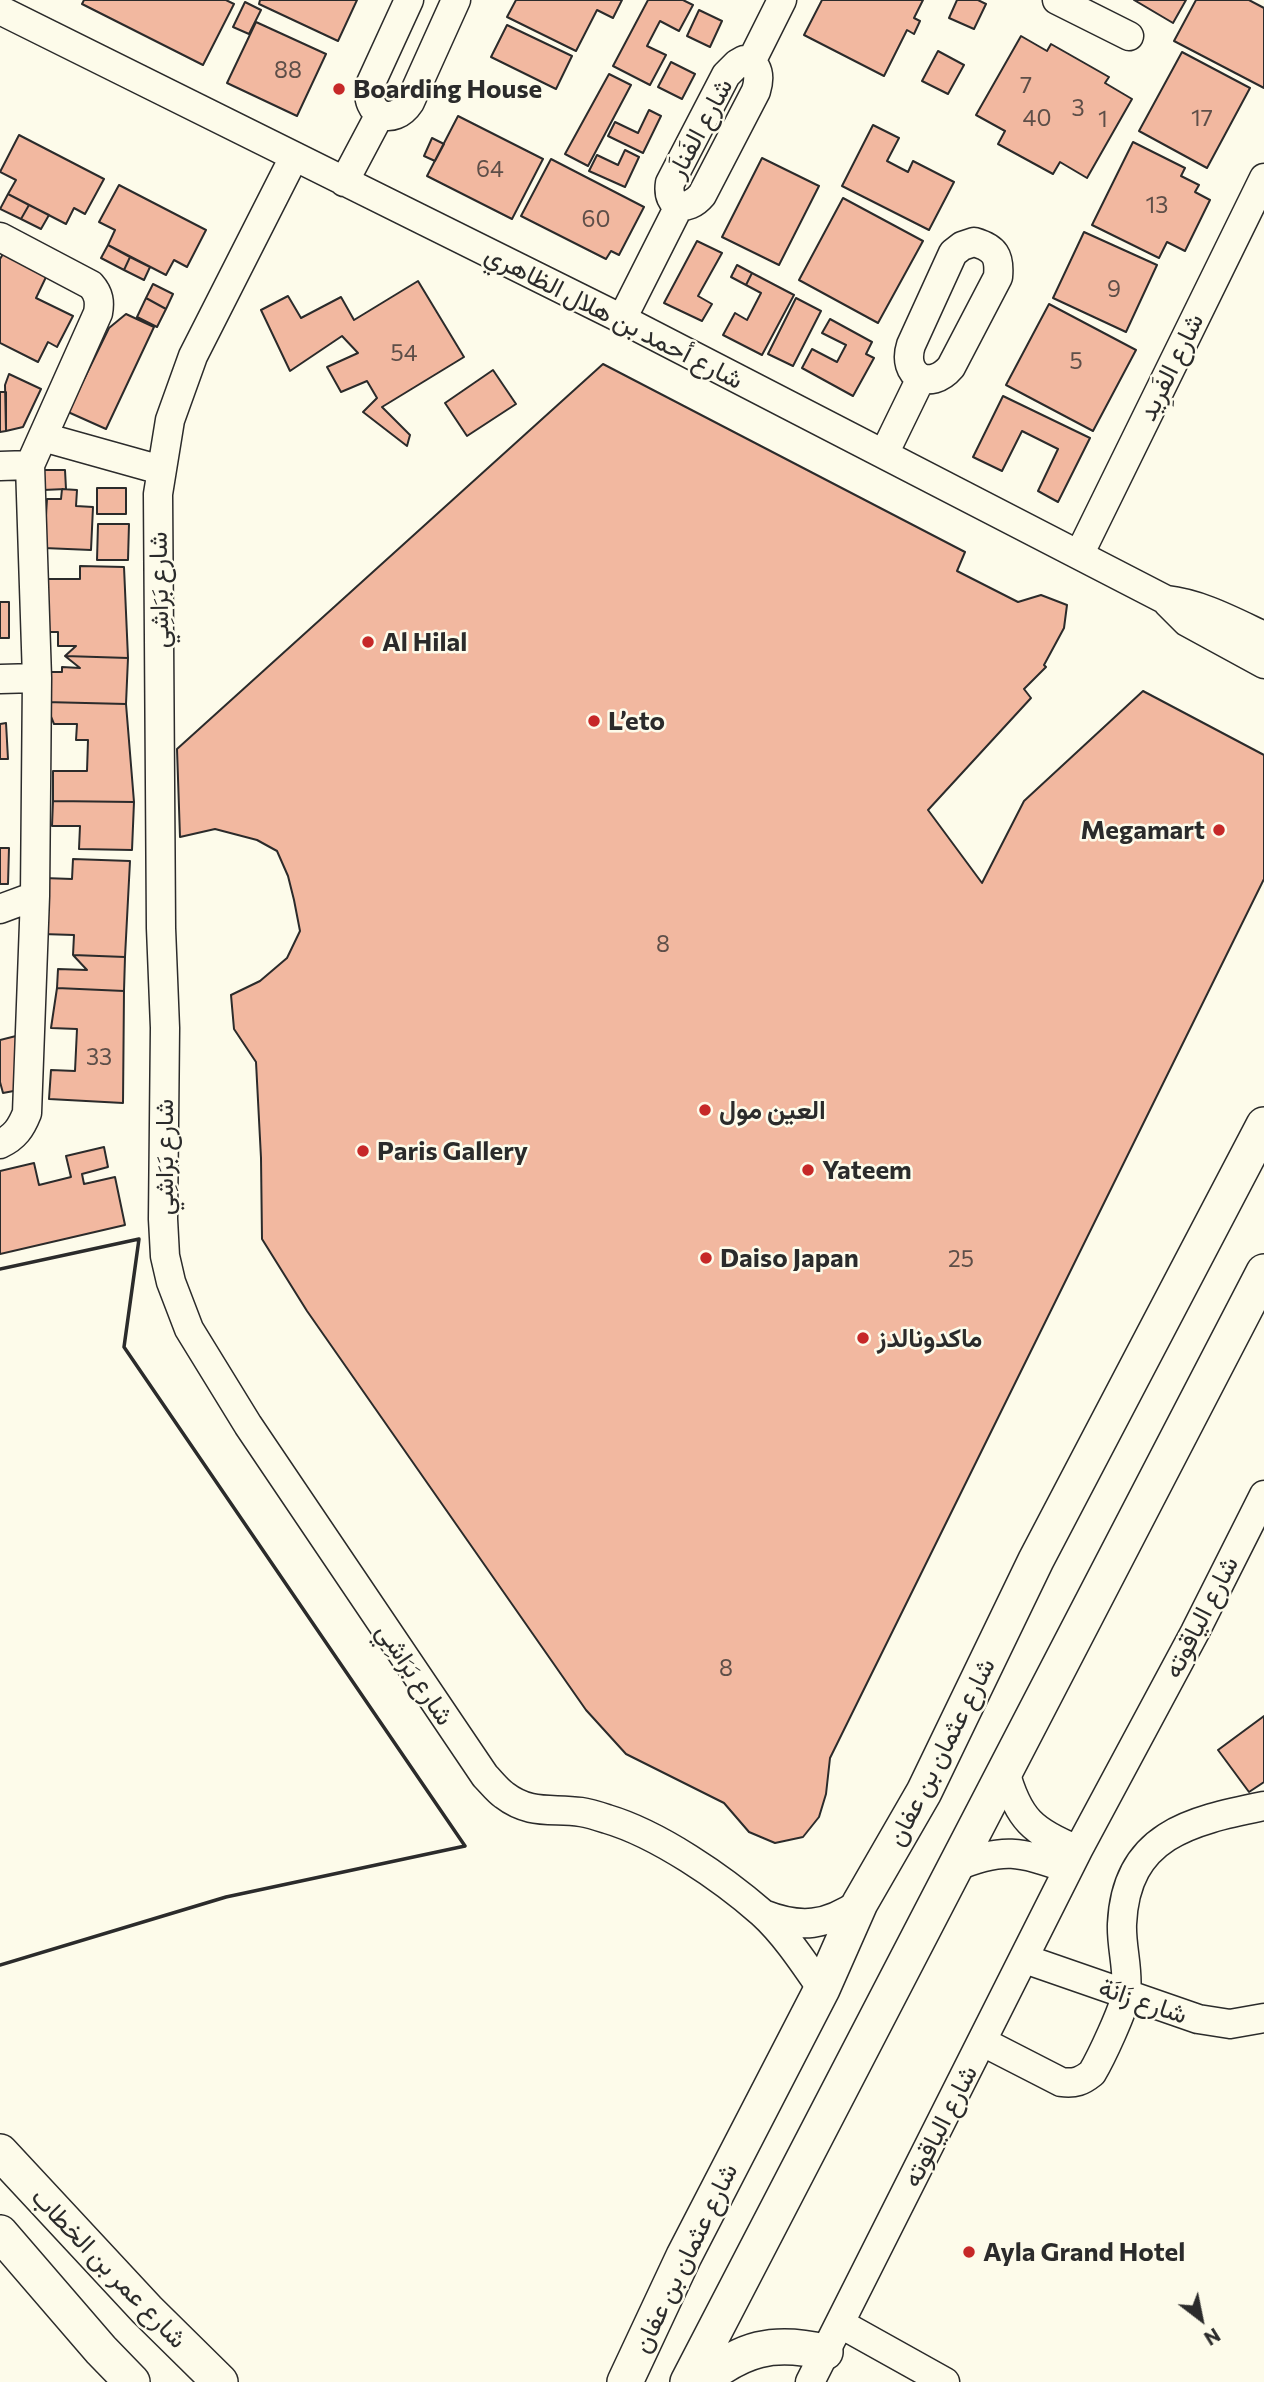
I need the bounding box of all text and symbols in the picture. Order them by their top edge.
house number: 88 [274,56,302,84]
house number: 7 [1020,71,1032,99]
place label: Boarding House [353,73,542,105]
street label: شارع الفَناَر [661,73,739,183]
marker: Boarding House [331,81,347,97]
house number: 3 [1071,94,1085,122]
house number: 40 [1023,104,1051,132]
house number: 17 [1191,104,1213,132]
house number: 1 [1098,105,1108,133]
house number: 64 [476,155,504,183]
house number: 13 [1146,191,1168,219]
house number: 60 [582,205,610,233]
street label: شارع أحمد بن هلال الظاهري [480,238,748,396]
house number: 9 [1107,275,1121,303]
street label: شارع الفَرِيد [1132,308,1210,426]
house number: 54 [390,339,418,367]
house number: 5 [1069,347,1083,375]
street label: شارع بَرَاشِي [142,531,176,649]
place label: Al Hilal [382,626,467,658]
marker: Al Hilal [360,634,376,650]
place label: L’eto [608,705,665,737]
marker: L’eto [586,713,602,729]
place label: Megamart [1080,814,1205,846]
marker: Megamart [1211,822,1227,838]
house number: 8 [656,930,670,958]
house number: 33 [86,1043,112,1071]
place label: العين مول [719,1094,826,1126]
street label: شارع بَرَاشِي [148,1099,180,1215]
marker: العين مول [697,1102,713,1118]
place label: Paris Gallery [377,1135,528,1167]
marker: Paris Gallery [355,1143,371,1159]
place label: Yateem [822,1154,912,1186]
marker: Yateem [800,1162,816,1178]
place label: Daiso Japan [720,1242,859,1274]
house number: 25 [948,1245,974,1273]
marker: Daiso Japan [698,1250,714,1266]
place label: ماكدونالدز [877,1322,982,1354]
marker: ماكدونالدز [855,1330,871,1346]
street label: شارع الياقوته [1157,1551,1245,1683]
street label: شارع بَرَاشِي [369,1617,461,1731]
street label: شارع عثمان بن عفان [880,1653,1002,1851]
house number: 8 [719,1654,733,1682]
street label: شارع زَانَة [1095,1971,1191,2031]
street label: شارع الياقوته [896,2060,984,2192]
street label: شارع عثمان بن عفان [626,2158,744,2358]
street label: شارع عمر بن الخطاب [25,2181,193,2355]
place label: Ayla Grand Hotel [983,2236,1185,2268]
marker: Ayla Grand Hotel [961,2244,977,2260]
north arrow [1166,2284,1236,2354]
text: N [1200,2324,1225,2351]

